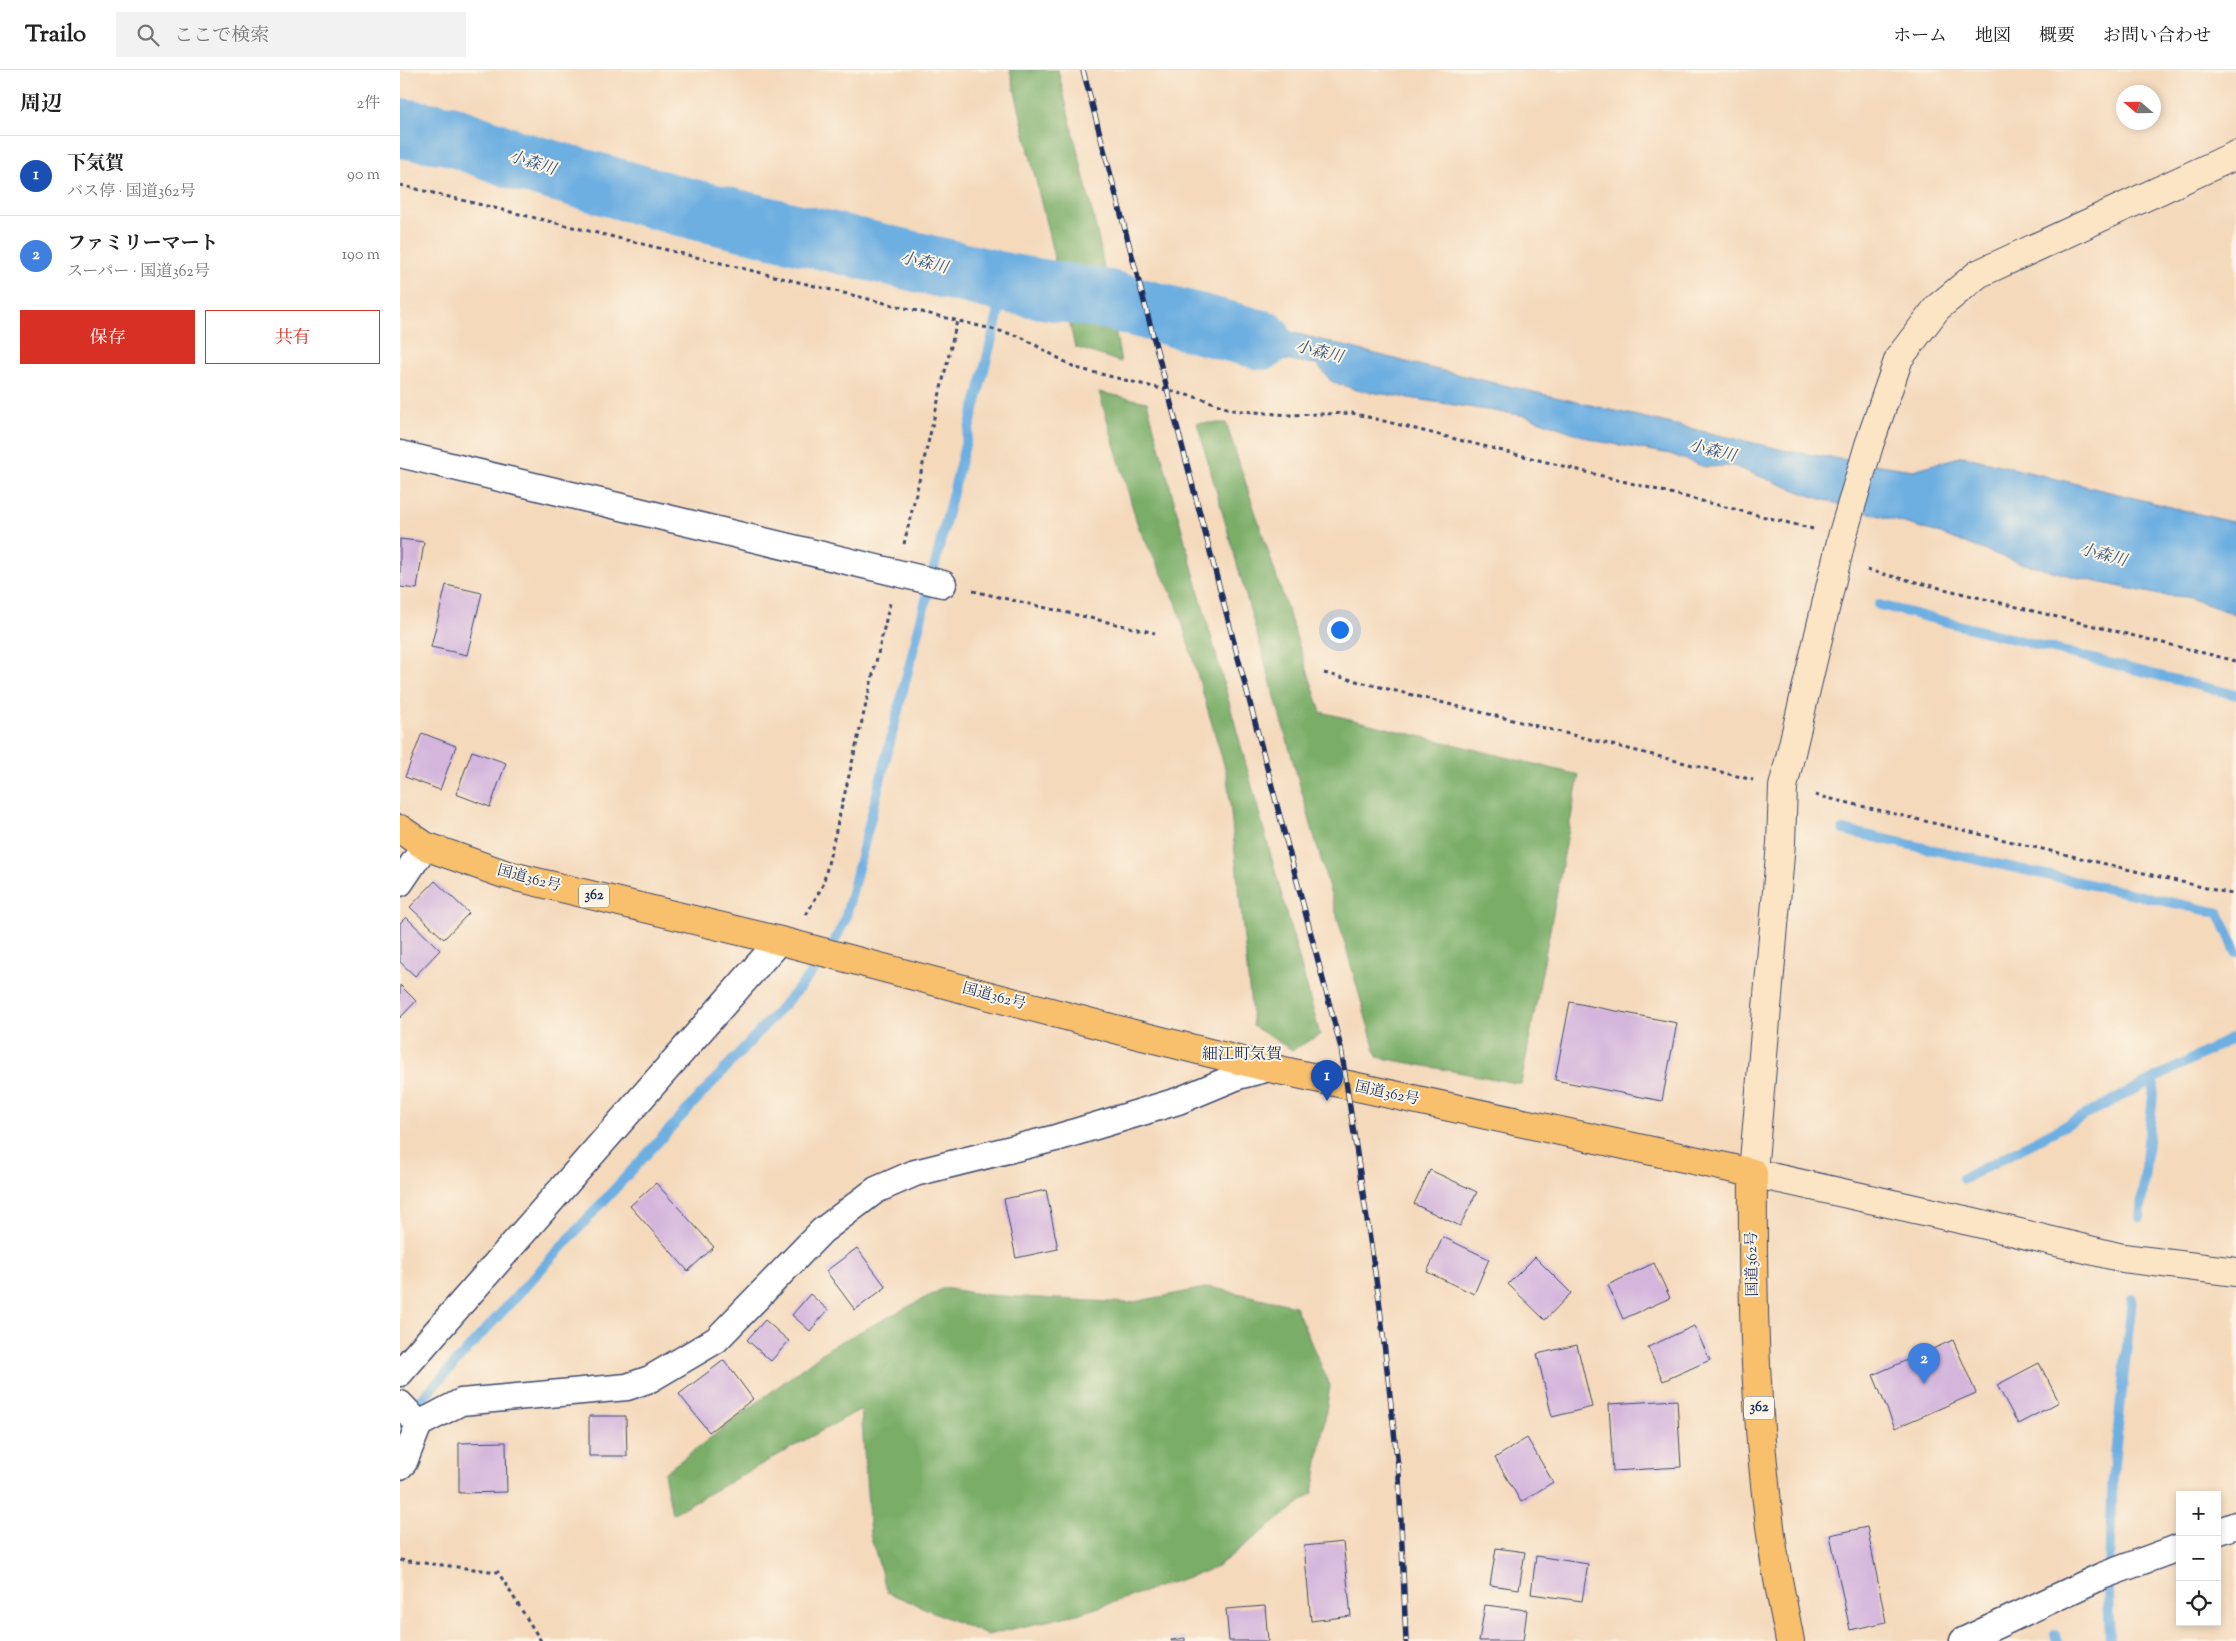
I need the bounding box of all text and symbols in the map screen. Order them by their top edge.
search box [116,12,466,57]
text: Trailo [25,18,86,52]
icon: search [134,21,162,49]
text: ここで検索 [174,23,269,50]
text: ホーム [1893,24,1947,50]
text: 地図 [1975,24,2011,50]
text: 概要 [2039,24,2075,50]
text: お問い合わせ [2103,24,2211,50]
north arrow [2116,85,2161,130]
text: 周辺 [20,90,62,120]
text: 2件 [357,93,380,116]
water label: 小森川 [506,146,560,183]
text: 下気賀 [67,151,124,178]
text: 1 [33,164,39,187]
text: 90 m [347,164,380,187]
text: バス停 · 国道362号 [67,181,195,204]
text: ファミリーマート [67,231,219,258]
text: 2 [32,244,40,267]
text: 190 m [342,244,380,267]
water label: 小森川 [898,247,952,281]
text: スーパー · 国道362号 [67,261,210,284]
button: 保存 [20,310,195,364]
button: 共有 [205,310,380,364]
water label: 小森川 [1293,336,1347,370]
water label: 小森川 [1686,435,1740,469]
water label: 小森川 [2077,539,2131,574]
your location [1327,617,1353,643]
street label: 国道362号 [495,860,563,898]
road number: 362 [579,884,609,908]
street label: 国道362号 [960,978,1028,1016]
district label: 細江町気賀 [1202,1044,1282,1067]
pin: 1 [1311,1060,1343,1101]
street label: 国道362号 [1353,1077,1421,1111]
street label: 国道362号 [1742,1231,1764,1297]
pin: 2 [1908,1343,1940,1384]
road number: 362 [1744,1396,1774,1420]
map controls [2176,1491,2221,1626]
button: + [2176,1491,2221,1536]
button: − [2176,1536,2221,1581]
button: locate [2176,1581,2221,1626]

